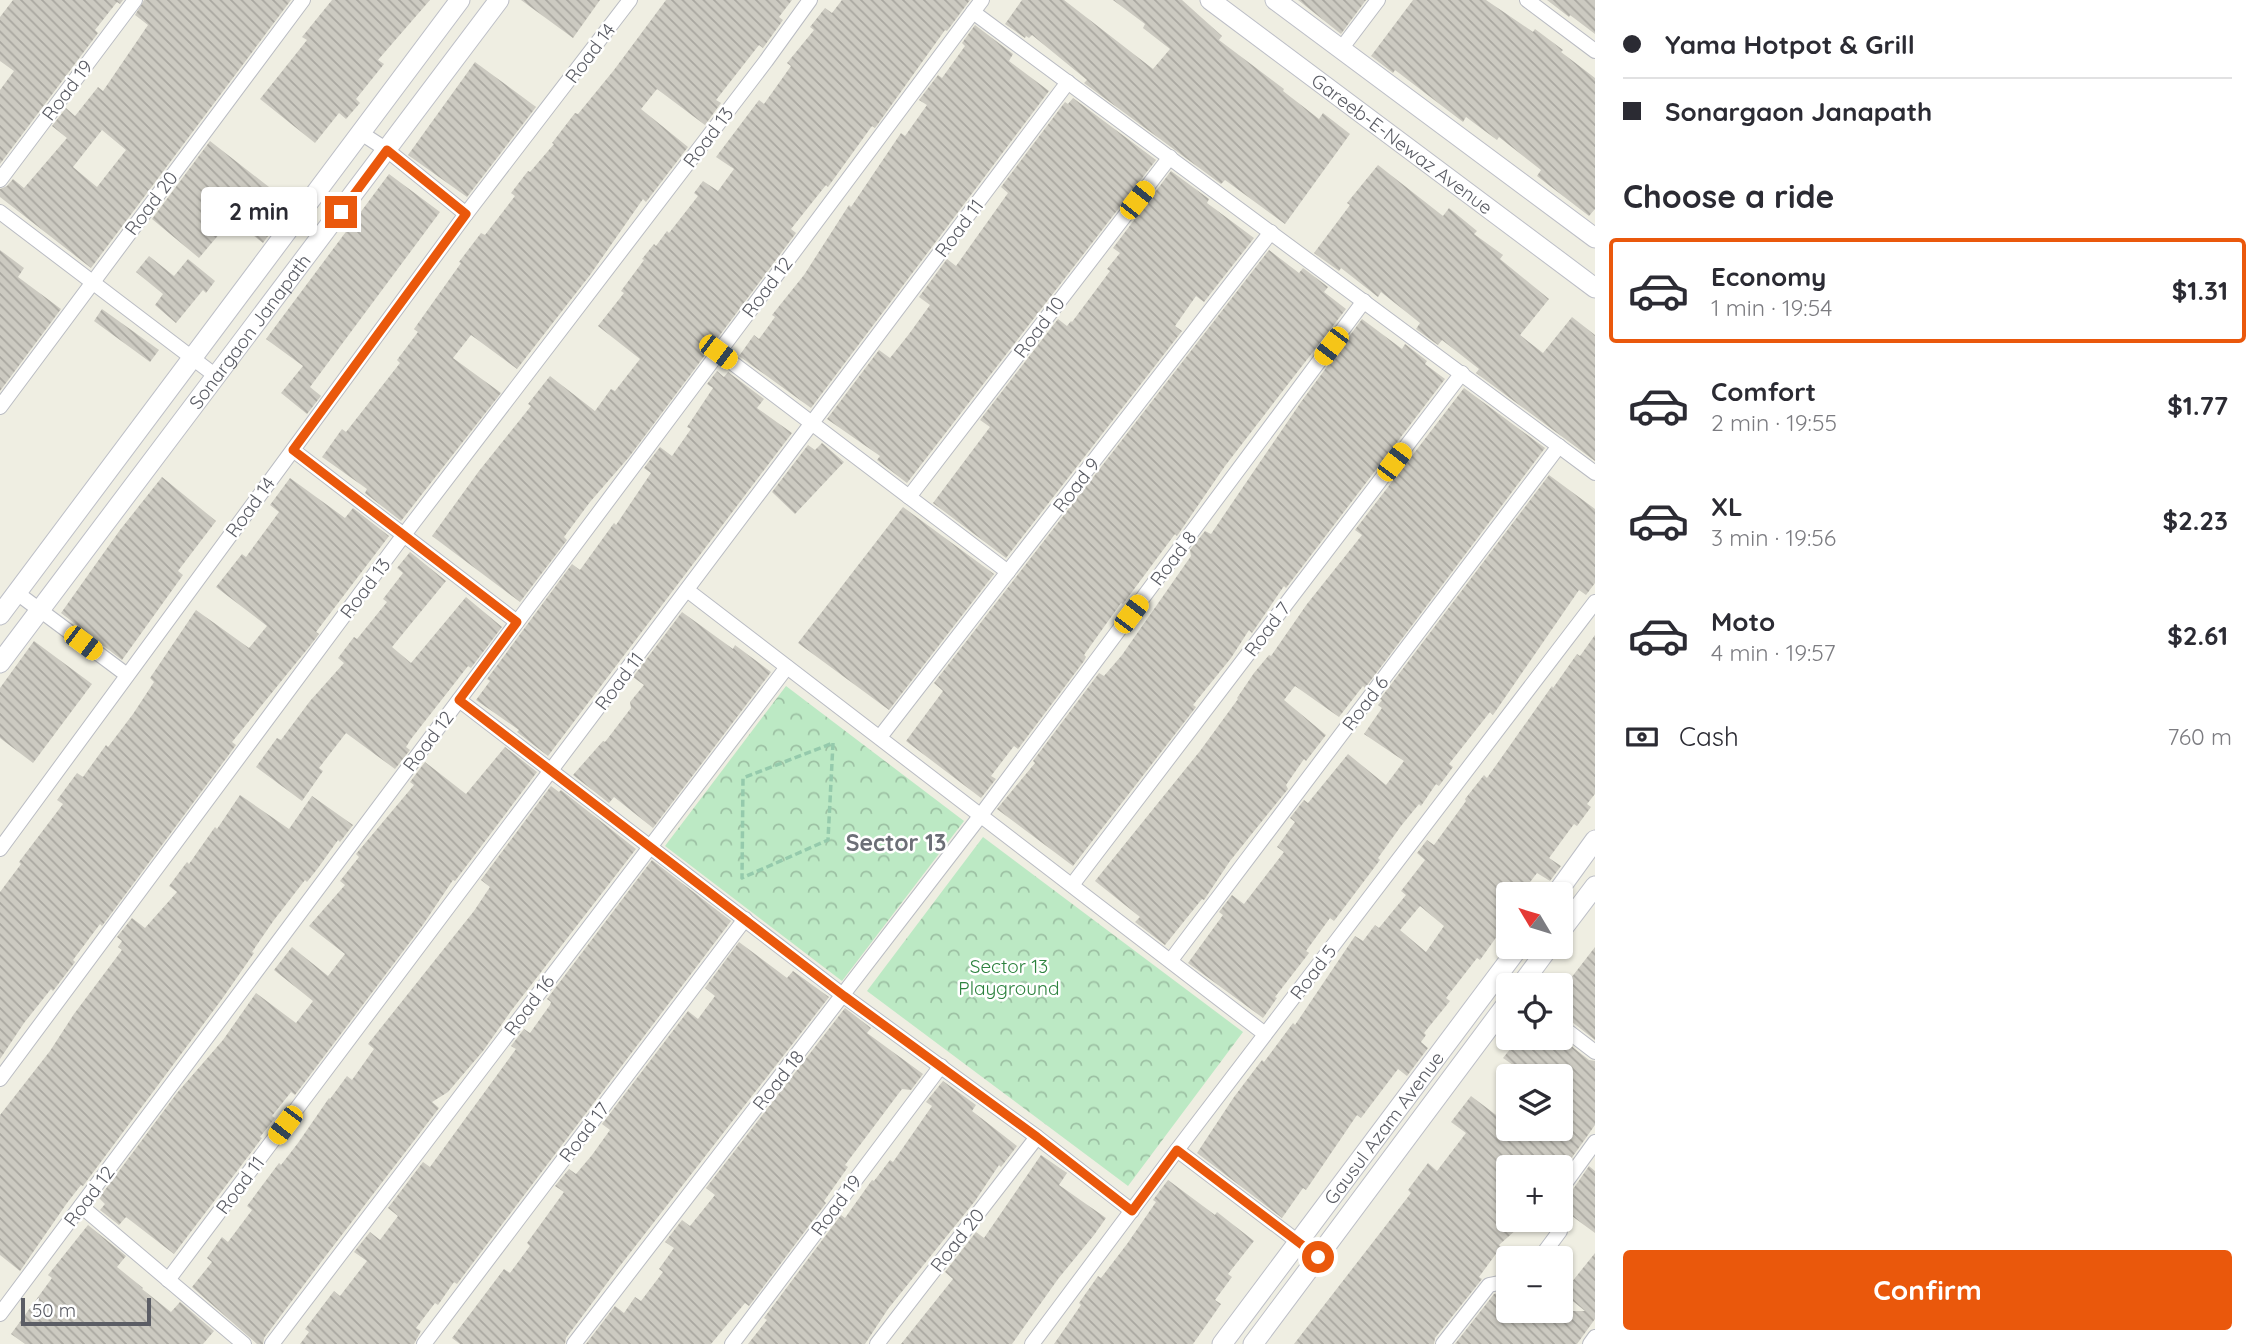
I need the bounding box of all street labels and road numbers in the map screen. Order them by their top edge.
street label: Road 14 [560,18,620,88]
street label: Road 19 [36,55,98,125]
street label: Gareeb-E-Newaz Avenue [1307,68,1498,219]
street label: Road 13 [678,102,738,172]
street label: Road 20 [119,166,183,240]
street label: Road 11 [929,194,989,262]
street label: Sonargaon Janapath [184,249,316,414]
street label: Road 12 [736,252,798,322]
street label: Road 10 [1008,292,1070,362]
street label: Road 9 [1047,453,1105,517]
street label: Road 14 [220,472,280,542]
street label: Road 8 [1145,526,1201,590]
street label: Road 13 [335,553,395,623]
street label: Road 7 [1239,597,1295,661]
street label: Road 11 [589,647,649,715]
street label: Road 6 [1337,671,1393,735]
street label: Road 12 [397,706,459,776]
street label: Road 5 [1285,940,1341,1004]
street label: Road 16 [498,970,560,1040]
street label: Road 18 [747,1045,809,1115]
street label: Gausul Azam Avenue [1319,1046,1449,1209]
street label: Road 17 [554,1097,615,1167]
street label: Road 11 [210,1151,270,1219]
street label: Road 12 [58,1161,120,1231]
street label: Road 19 [805,1170,867,1240]
street label: Road 20 [925,1203,989,1277]

